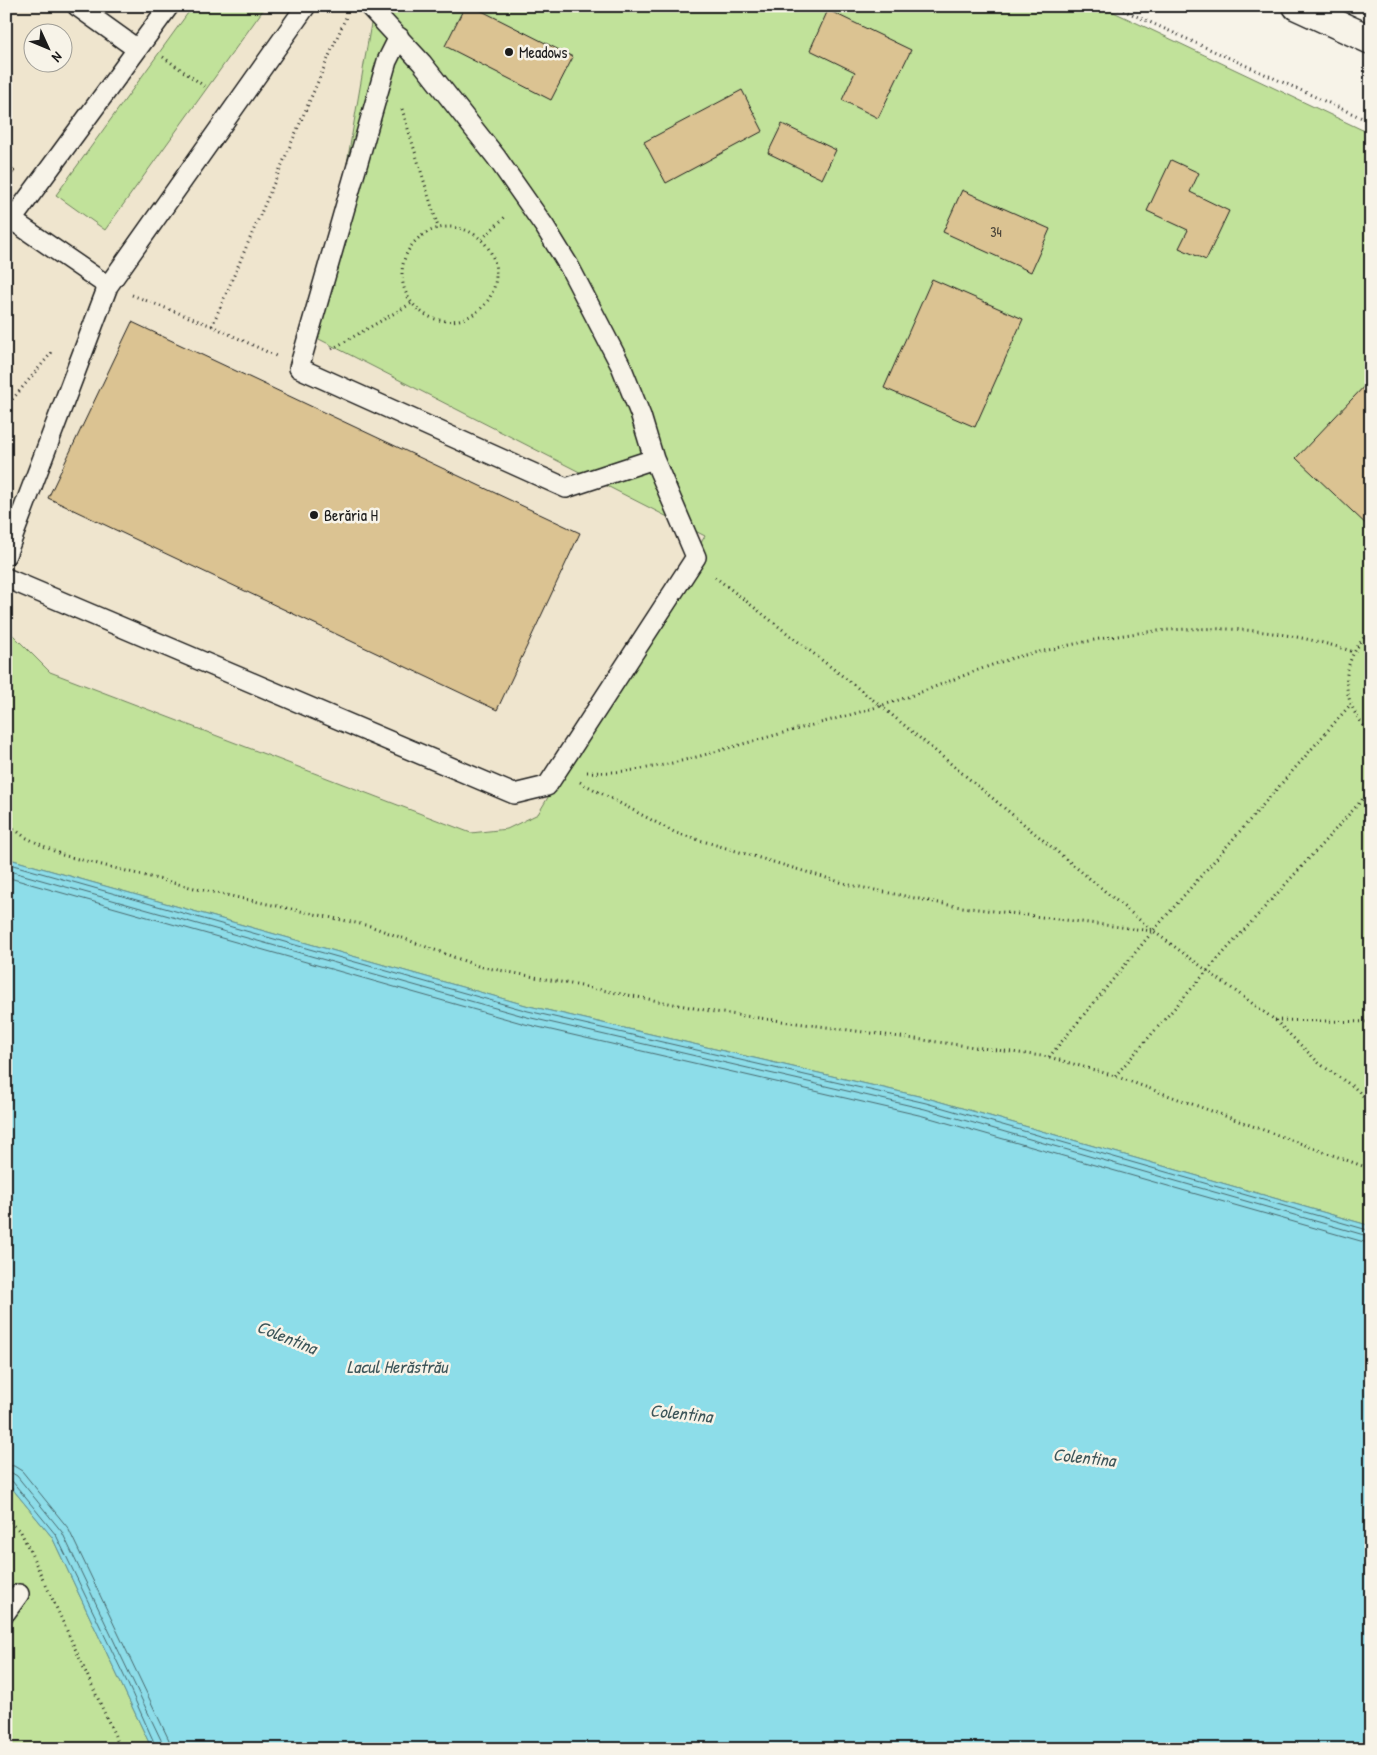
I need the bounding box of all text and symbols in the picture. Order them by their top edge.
north arrow [22,22,72,72]
place label: Meadows [519,41,567,63]
marker: Meadows [503,46,515,58]
text: N [48,48,67,67]
house number: 34 [990,222,1002,241]
place label: Berăria H [324,504,378,526]
marker: Berăria H [308,509,320,521]
water label: Colentina [253,1314,323,1361]
water label: Lacul Herăstrău [347,1354,449,1379]
water label: Colentina [649,1397,715,1429]
water label: Colentina [1052,1441,1118,1473]

